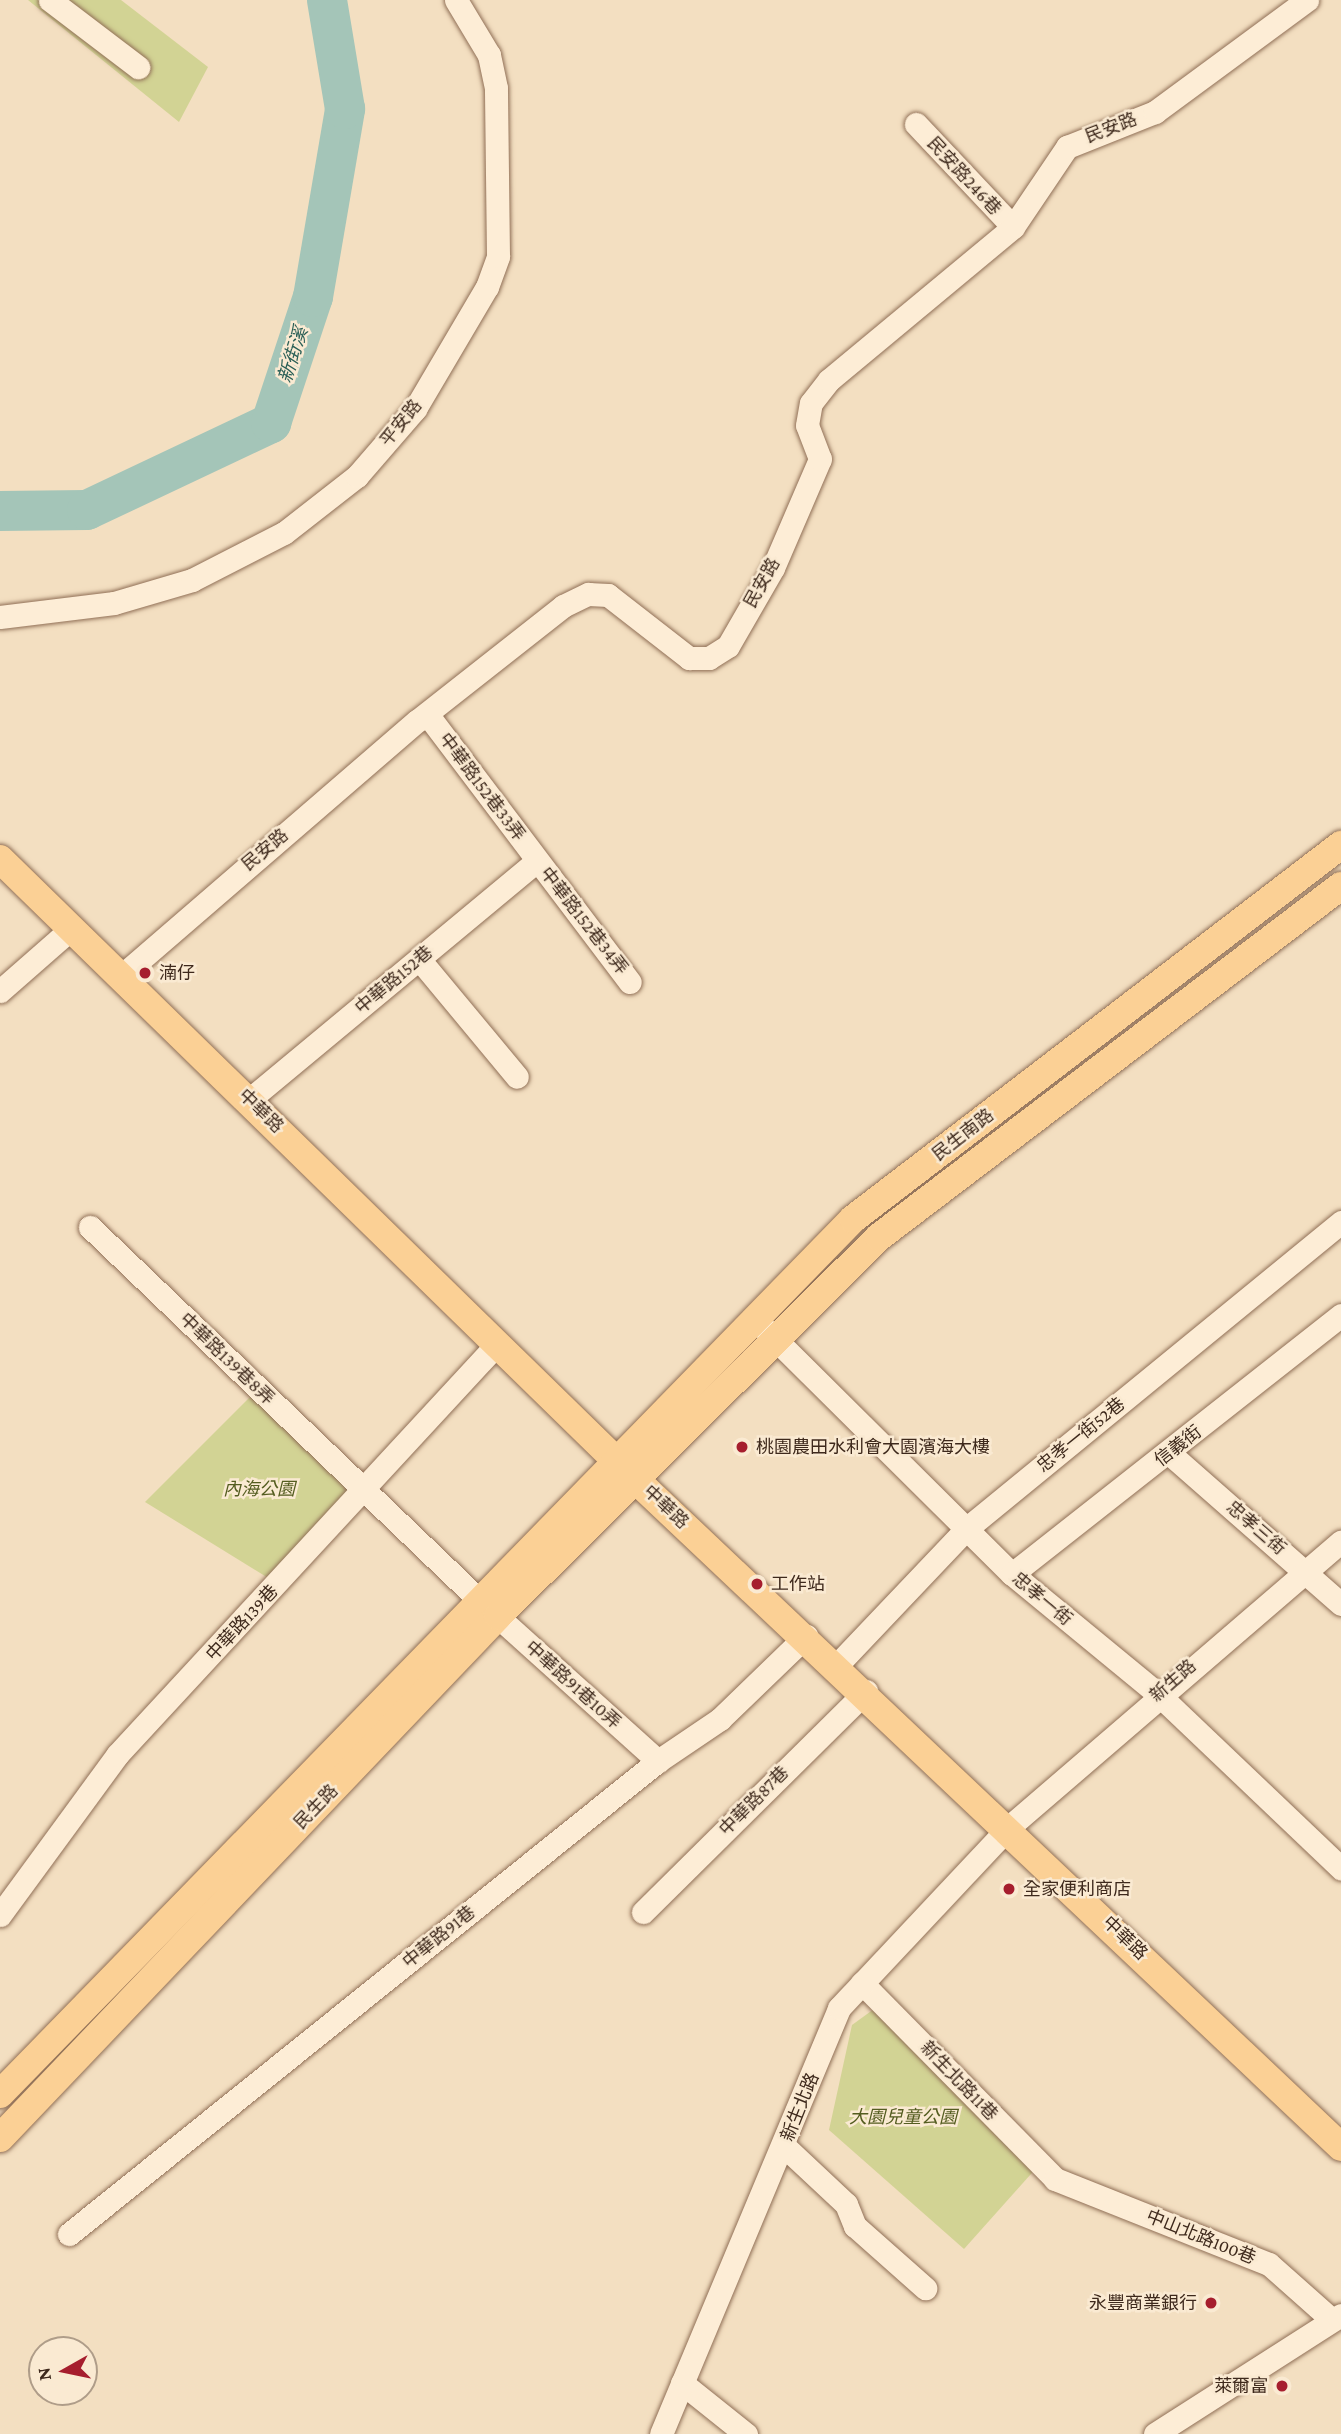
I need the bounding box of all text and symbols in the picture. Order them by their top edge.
street label: 民安路 [1082,108,1140,148]
street label: 民安路246巷 [922,132,1006,220]
water label: 新街溪 [273,324,313,386]
street label: 平安路 [376,395,426,451]
street label: 民安路 [739,554,785,612]
street label: 中華路152巷33弄 [434,729,530,845]
street label: 民安路 [237,824,293,876]
street label: 中華路152巷34弄 [535,863,633,979]
street label: 中華路152巷 [351,941,437,1019]
place label: 湳仔 [159,962,195,984]
marker: 湳仔 [137,965,153,981]
street label: 中華路 [234,1084,288,1138]
street label: 民生南路 [928,1104,998,1166]
street label: 中華路139巷8弄 [175,1308,279,1410]
street label: 忠孝一街52巷 [1033,1393,1129,1477]
street label: 信義街 [1150,1421,1206,1471]
place label: 桃園農田水利會大園濱海大樓 [756,1436,990,1458]
marker: 桃園農田水利會大園濱海大樓 [734,1439,750,1455]
park label: 內海公園 [223,1478,295,1500]
street label: 中華路 [639,1481,693,1533]
street label: 忠孝三街 [1222,1496,1290,1560]
street label: 忠孝一街 [1007,1568,1077,1630]
place label: 工作站 [771,1573,825,1595]
marker: 工作站 [749,1576,765,1592]
street label: 中華路139巷 [202,1581,282,1665]
street label: 中華路91巷10弄 [521,1636,625,1734]
street label: 新生路 [1146,1655,1200,1707]
street label: 中華路87巷 [715,1762,793,1840]
street label: 民生路 [289,1780,343,1834]
place label: 全家便利商店 [1023,1878,1131,1900]
marker: 全家便利商店 [1001,1881,1017,1897]
street label: 中華路91巷 [398,1901,480,1973]
street label: 中華路 [1098,1911,1152,1965]
street label: 新生北路11巷 [916,2037,1002,2125]
street label: 新生北路 [777,2070,823,2144]
park label: 大園兒童公園 [849,2106,957,2128]
street label: 中山北路100巷 [1143,2205,1259,2269]
place label: 永豐商業銀行 [1089,2292,1197,2314]
marker: 永豐商業銀行 [1203,2295,1219,2311]
north arrow [28,2336,98,2406]
text: N [32,2366,55,2382]
place label: 萊爾富 [1214,2375,1268,2397]
marker: 萊爾富 [1274,2378,1290,2394]

